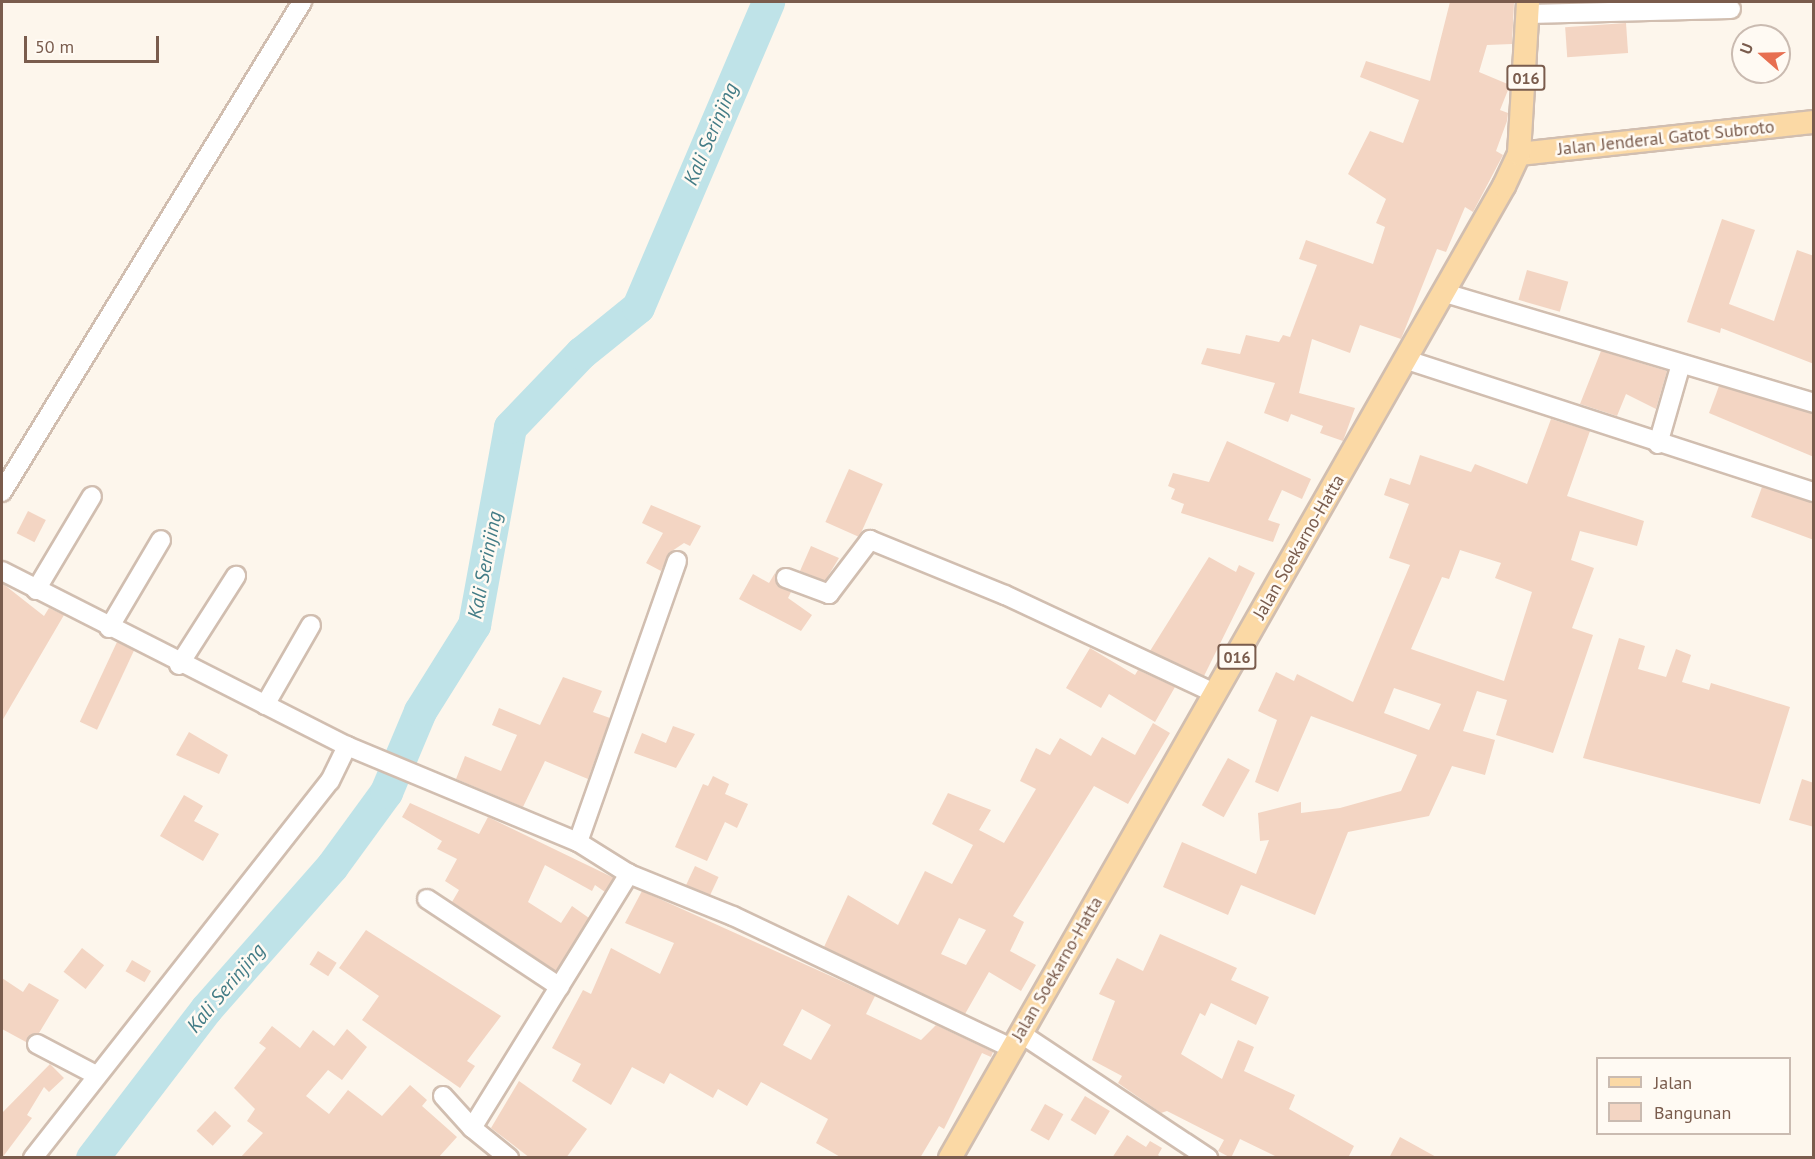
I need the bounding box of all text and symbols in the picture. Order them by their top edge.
scale bar [27,24,162,62]
north arrow [1731,24,1791,84]
text: 50 m [35,35,74,58]
text: U [1735,40,1757,57]
road number: 016 [1505,65,1547,91]
water label: Kali Serinjing [679,79,743,189]
street label: Jalan Jenderal Gatot Subroto [1557,116,1775,160]
street label: Jalan Soekarno-Hatta [1249,471,1349,623]
water label: Kali Serinjing [463,509,507,621]
road number: 016 [1216,644,1258,670]
street label: Jalan Soekarno-Hatta [1007,893,1107,1045]
water label: Kali Serinjing [182,939,270,1037]
legend [1596,1057,1791,1135]
text: Jalan [1654,1071,1692,1094]
text: Bangunan [1654,1101,1731,1124]

